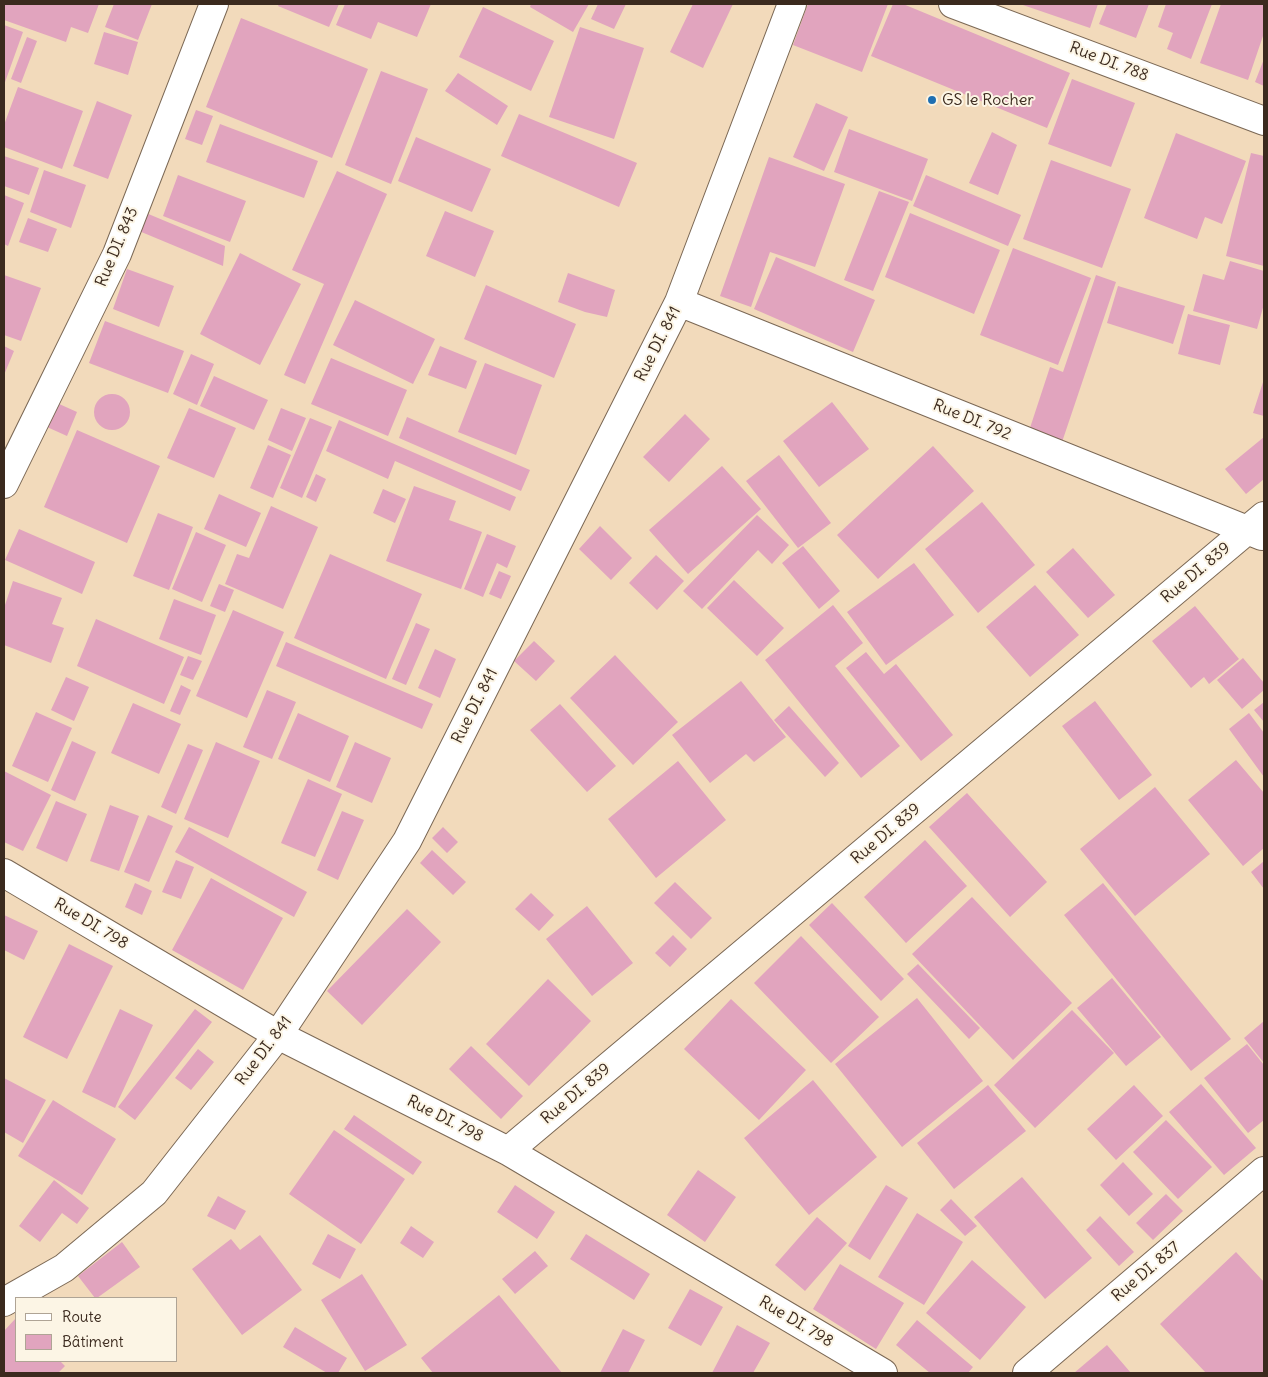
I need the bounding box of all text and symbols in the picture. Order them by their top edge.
street label: Rue DI. 788 [1067,38,1151,86]
place label: GS le Rocher [942,90,1034,110]
marker: GS le Rocher [926,94,938,106]
street label: Rue DI. 843 [92,204,142,290]
street label: Rue DI. 841 [631,303,685,385]
street label: Rue DI. 792 [930,396,1014,444]
street label: Rue DI. 839 [1158,539,1234,607]
street label: Rue DI. 841 [448,665,502,747]
street label: Rue DI. 839 [848,800,924,868]
street label: Rue DI. 798 [50,894,132,954]
street label: Rue DI. 841 [232,1013,296,1089]
street label: Rue DI. 839 [538,1060,614,1128]
street label: Rue DI. 798 [404,1092,486,1146]
street label: Rue DI. 837 [1108,1238,1184,1306]
street label: Rue DI. 798 [755,1292,837,1352]
legend [15,1297,178,1362]
text: Route [62,1307,102,1326]
text: Bâtiment [62,1332,124,1351]

